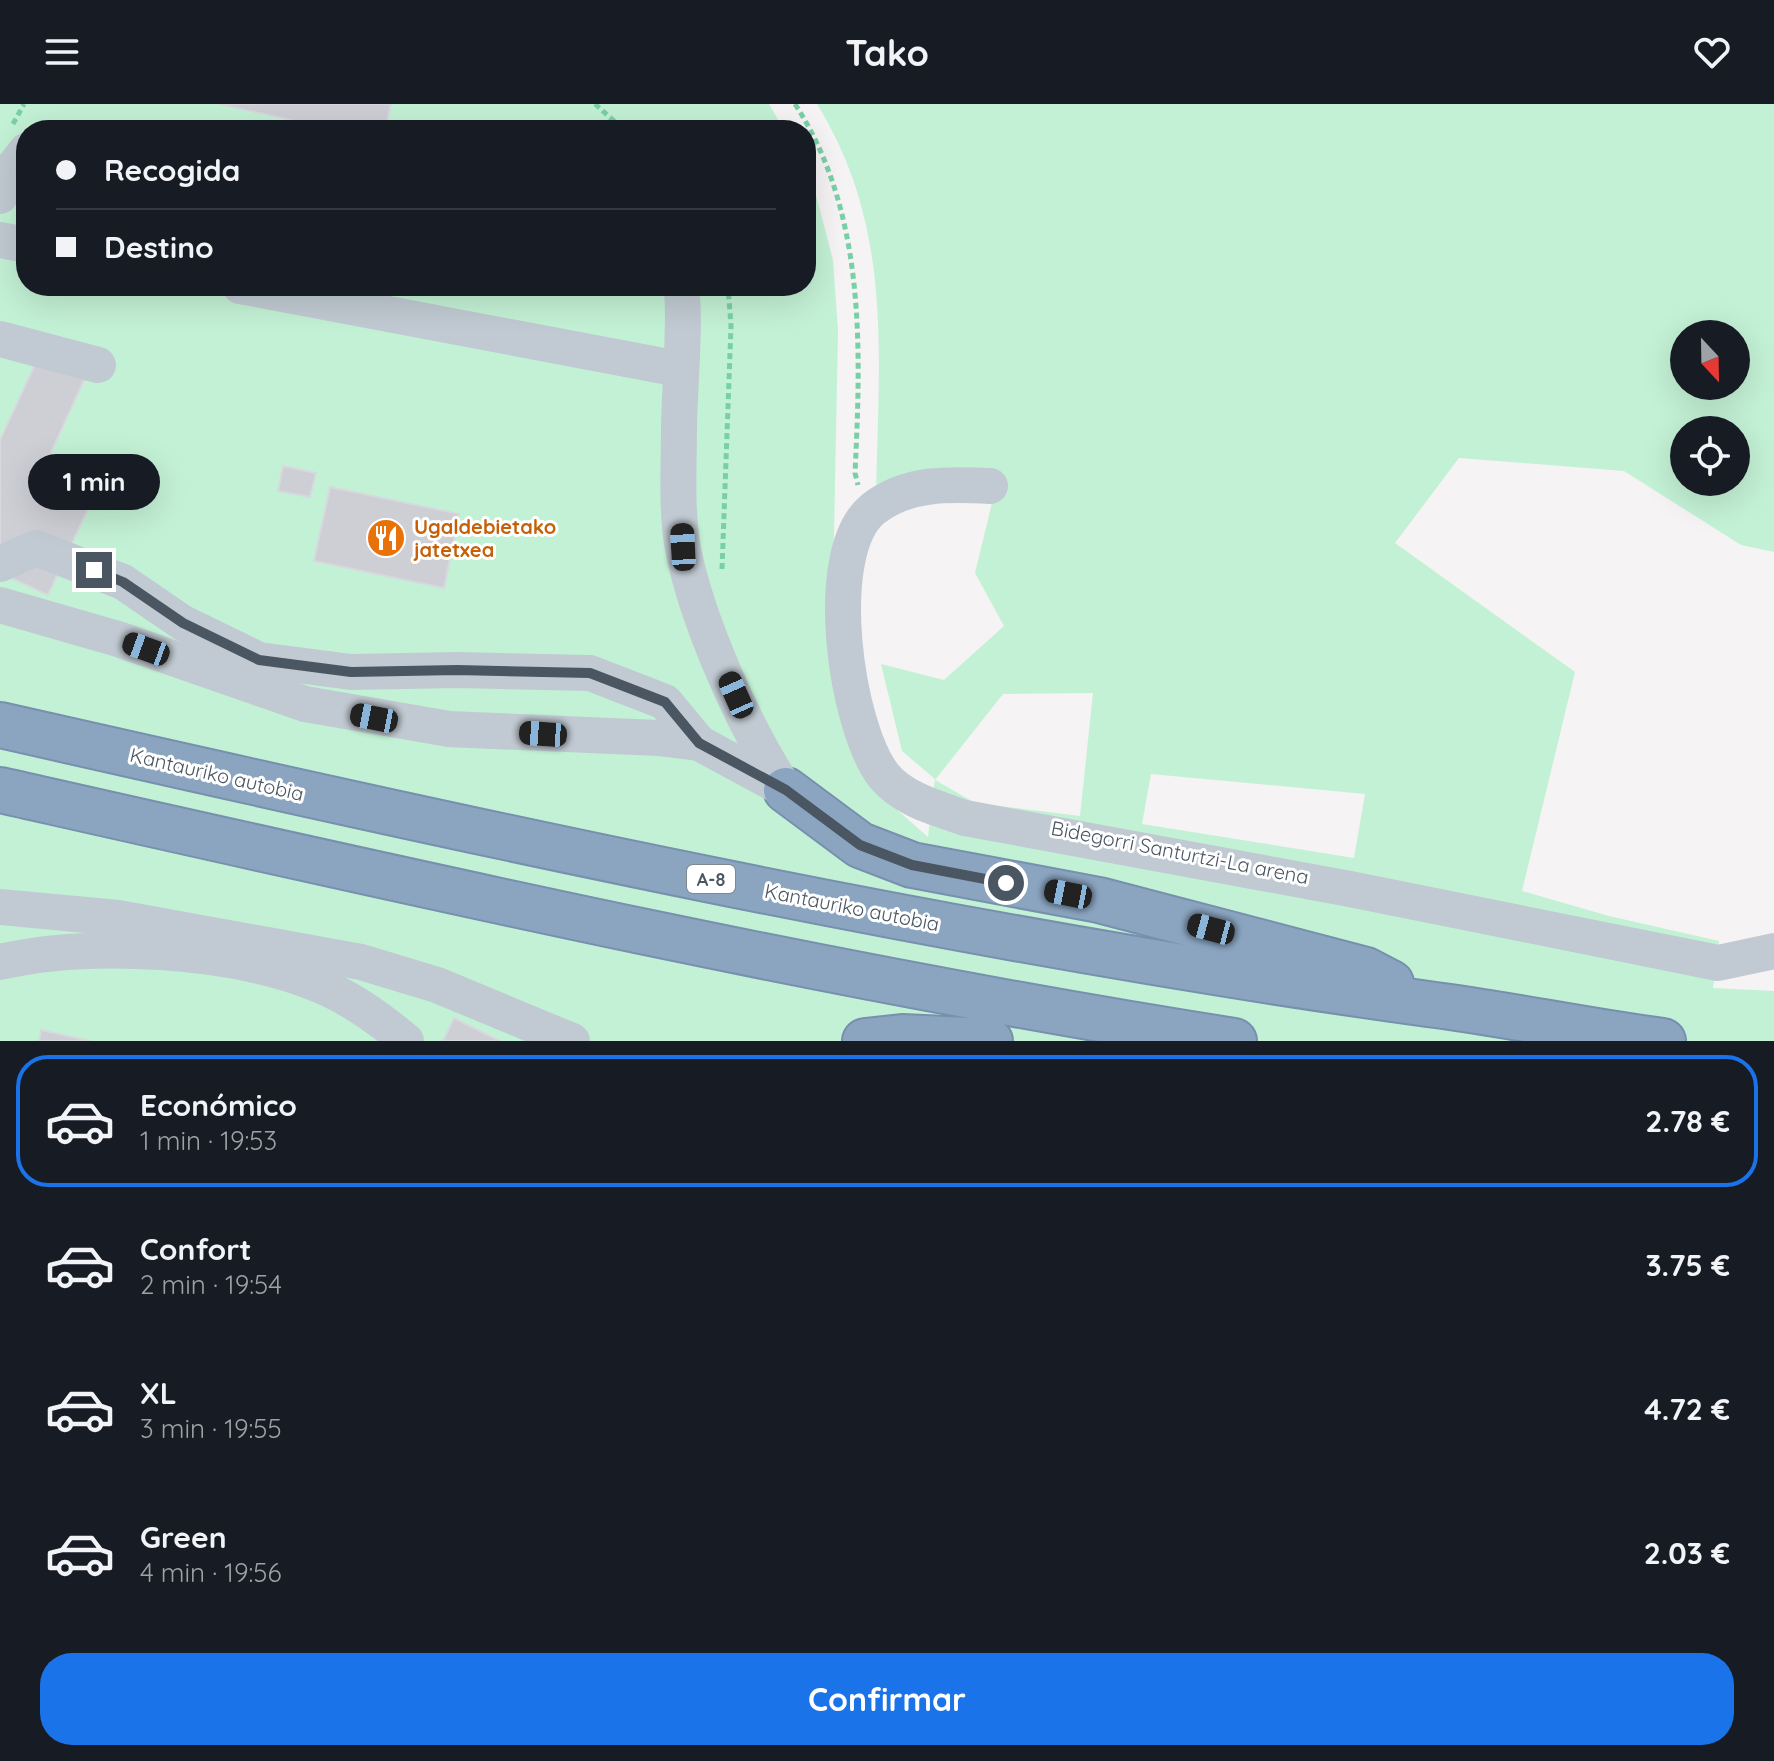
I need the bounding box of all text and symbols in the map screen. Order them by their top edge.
icon: menu [40,30,84,74]
text: Tako [845,30,929,75]
icon: heart [1690,30,1734,74]
text: Recogida [104,151,240,189]
text: Destino [104,228,214,266]
north arrow [1670,320,1750,400]
map controls [1670,320,1750,496]
button: locate [1670,416,1750,496]
callout: 1 min [28,454,160,510]
text: 1 min [63,465,126,498]
place label: Ugaldebietako jatetxea [413,514,556,562]
restaurant icon: Ugaldebietako jatetxea [365,517,407,559]
car [670,522,696,572]
route end [76,552,112,588]
car [119,630,173,668]
car [715,668,757,722]
car [348,702,400,734]
car [518,720,568,748]
street label: Kantauriko autobia [128,742,306,806]
street label: Bidegorri Santurtzi-La arena [1049,815,1311,889]
road number: A-8 [687,865,735,893]
route start [988,865,1024,901]
street label: Kantauriko autobia [762,878,942,936]
car [1042,878,1094,910]
car [1185,911,1237,947]
icon: car [44,1085,116,1157]
text: Económico [140,1086,297,1124]
text: 2.78 € [1645,1102,1730,1140]
text: 1 min · 19:53 [140,1124,277,1157]
icon: car [44,1229,116,1301]
text: Confort [140,1230,252,1268]
text: 3.75 € [1645,1246,1730,1284]
text: 2 min · 19:54 [140,1268,282,1301]
icon: car [44,1373,116,1445]
text: XL [140,1374,177,1412]
text: 4.72 € [1644,1390,1730,1428]
text: 3 min · 19:55 [140,1412,282,1445]
icon: car [44,1517,116,1589]
text: Green [140,1518,227,1556]
text: 2.03 € [1644,1534,1730,1572]
text: 4 min · 19:56 [140,1556,282,1589]
button: Confirmar [40,1653,1734,1745]

